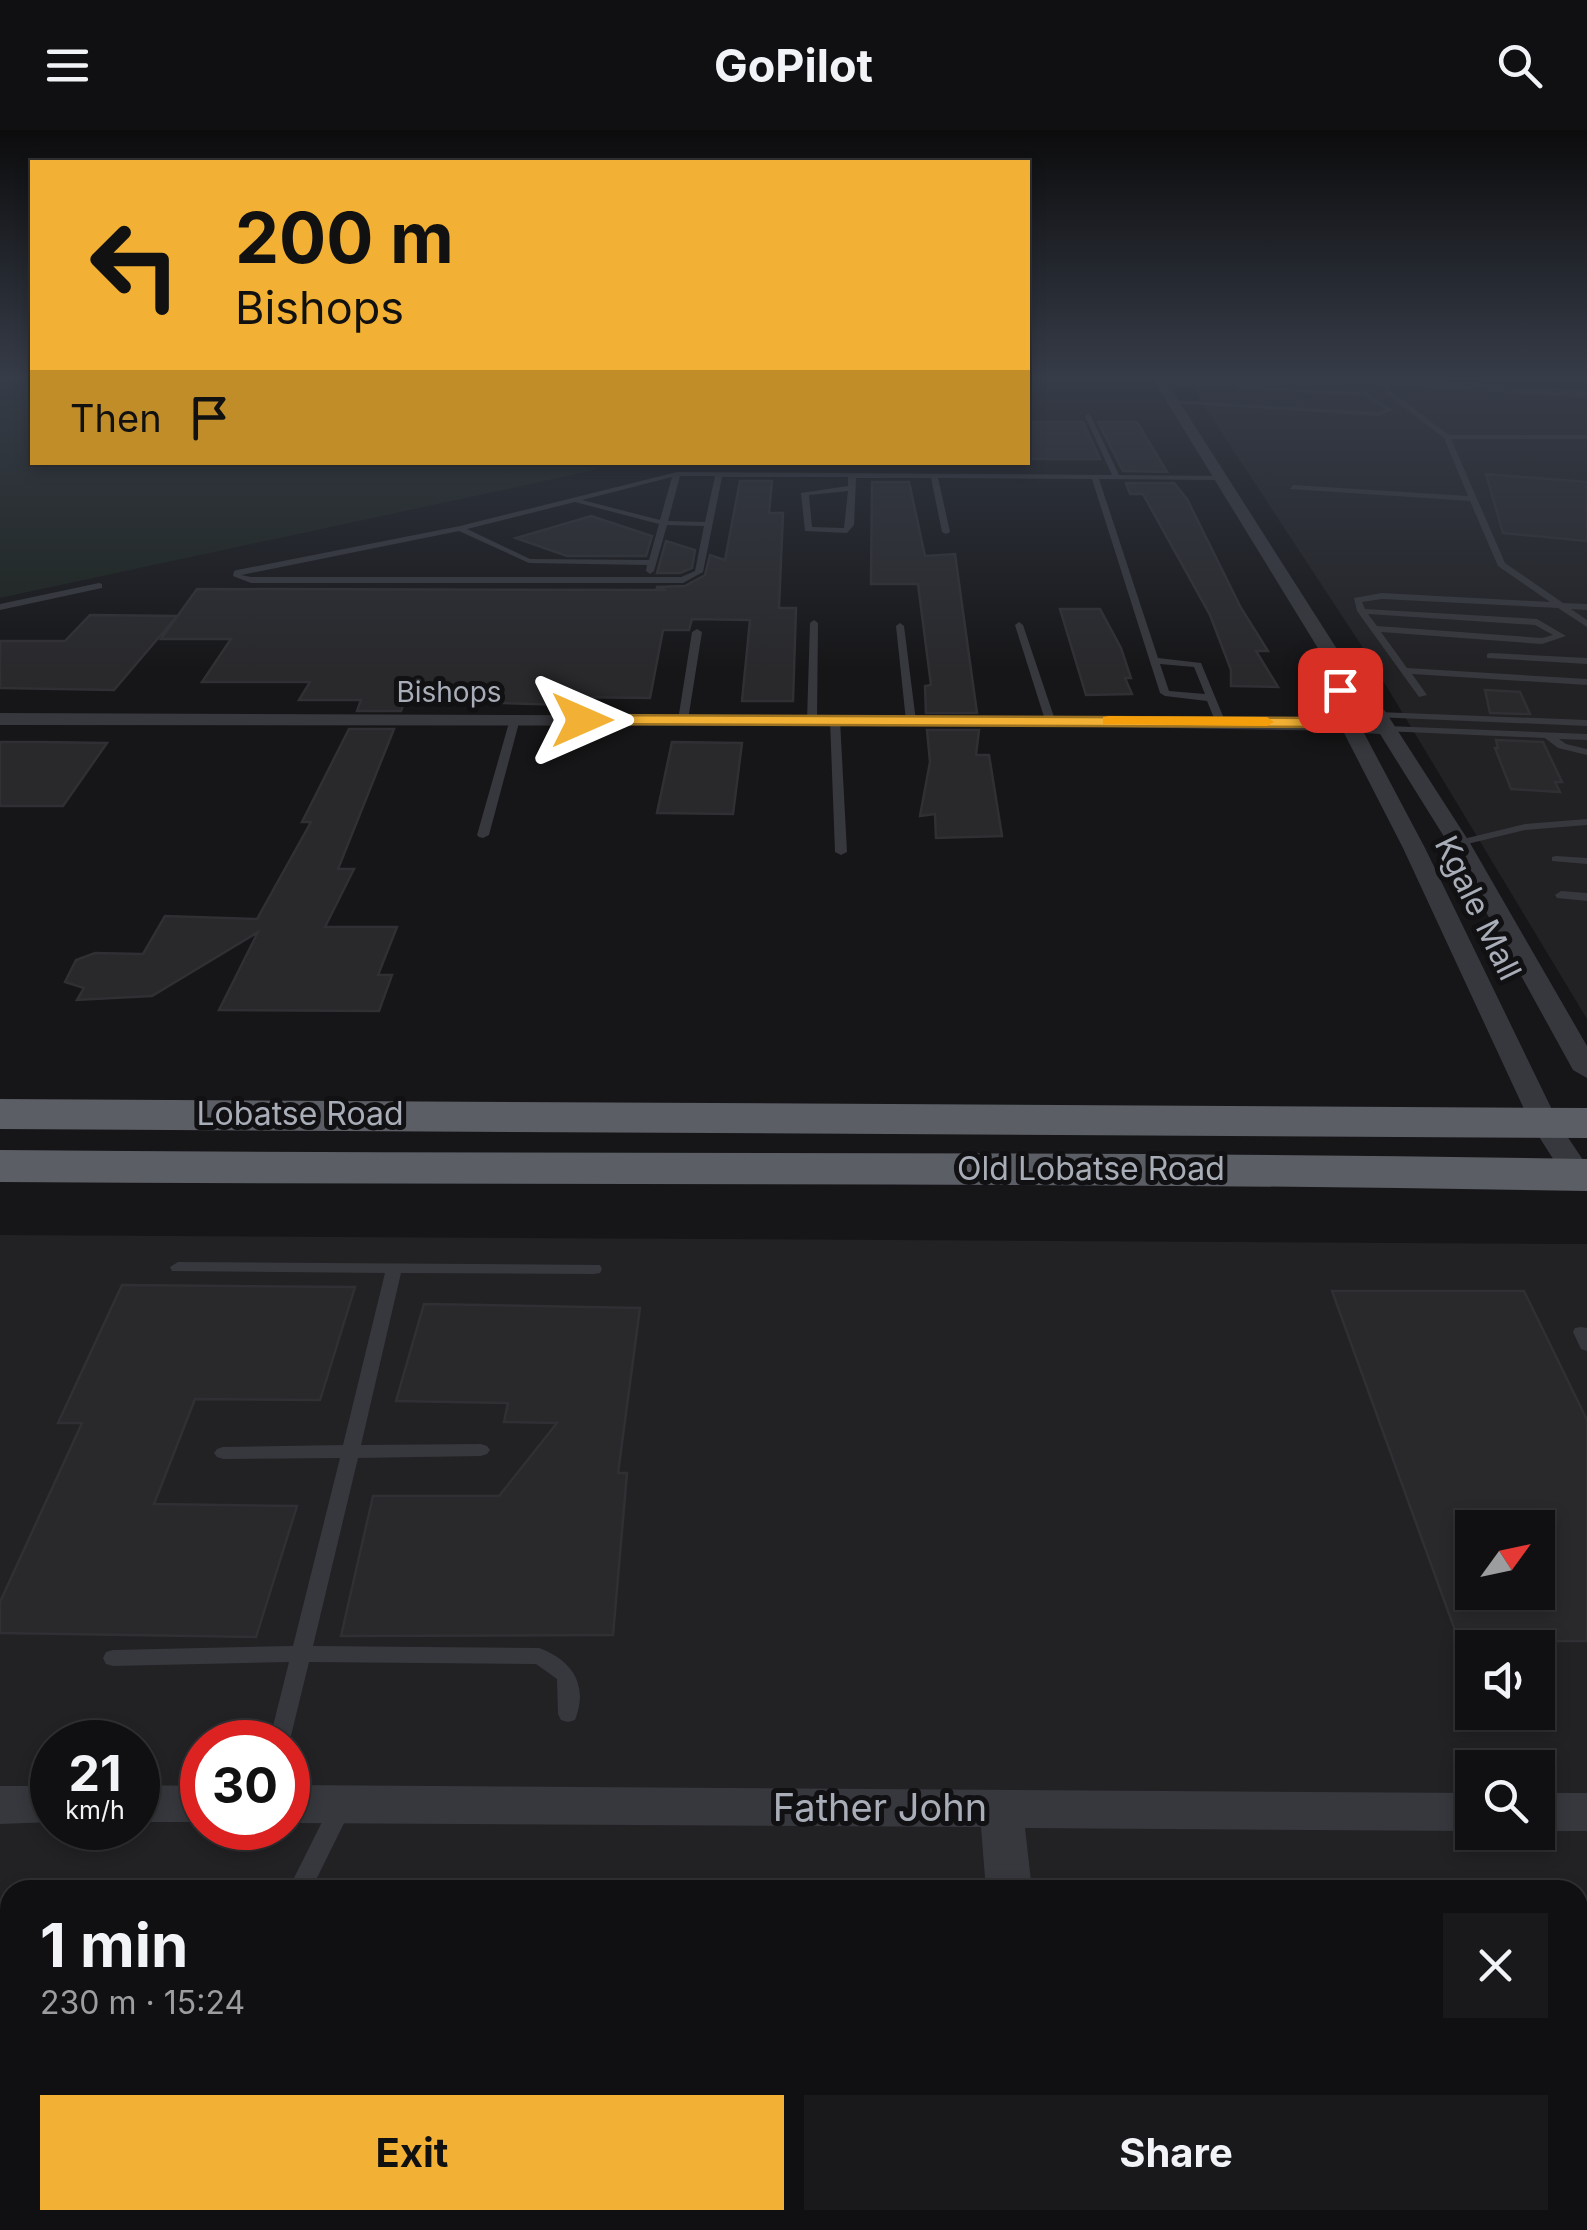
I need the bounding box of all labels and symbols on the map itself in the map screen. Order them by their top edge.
pin [1298,648,1383,733]
position arrow [530,668,634,772]
street label: Bishops [396,675,502,709]
street label: Kgale Mall [1427,829,1530,986]
street label: Lobatse Road [196,1094,404,1133]
street label: Old Lobatse Road [957,1149,1225,1188]
north arrow [1455,1510,1555,1610]
speed limit sign: 30 [180,1720,310,1850]
street label: Father John [773,1784,987,1830]

